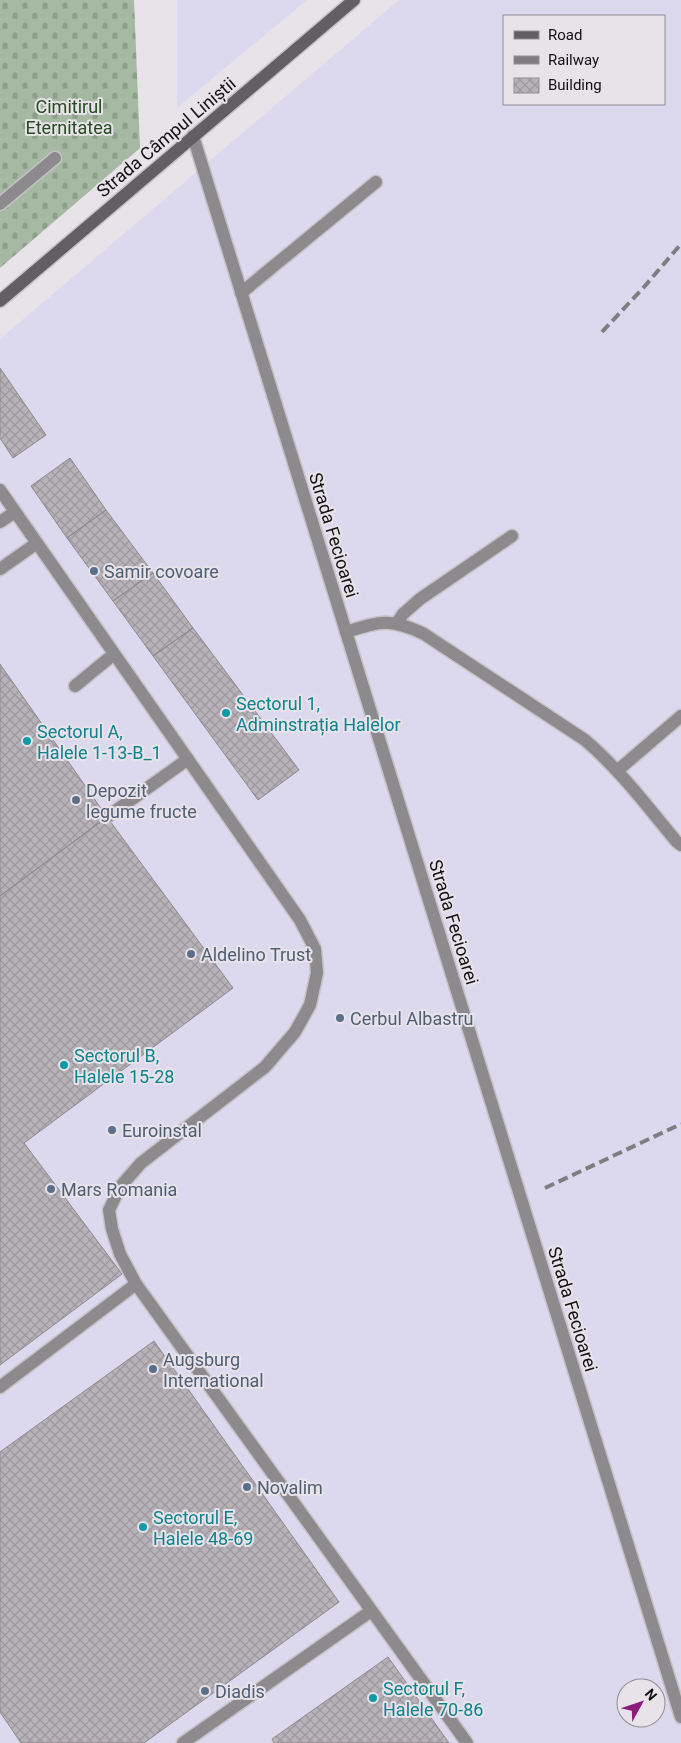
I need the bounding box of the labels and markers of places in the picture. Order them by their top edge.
place label: Samir covoare [104,561,219,582]
marker: Samir covoare [88,565,100,577]
place label: Sectorul 1, Adminstrația Halelor [236,693,401,736]
marker: Sectorul 1, Adminstrația Halelor [220,707,232,719]
place label: Sectorul A, Halele 1-13-B_1 [37,721,162,763]
marker: Sectorul A, Halele 1-13-B_1 [21,735,33,747]
place label: Depozit legume fructe [86,780,197,822]
marker: Depozit legume fructe [70,794,82,806]
place label: Aldelino Trust [201,944,311,965]
marker: Aldelino Trust [185,948,197,960]
place label: Cerbul Albastru [350,1008,473,1029]
marker: Cerbul Albastru [334,1012,346,1024]
place label: Sectorul B, Halele 15-28 [74,1045,174,1087]
marker: Sectorul B, Halele 15-28 [58,1059,70,1071]
place label: Euroinstal [122,1120,202,1141]
marker: Euroinstal [106,1124,118,1136]
place label: Mars Romania [61,1179,177,1200]
marker: Mars Romania [45,1183,57,1195]
place label: Augsburg International [163,1349,264,1391]
marker: Augsburg International [147,1363,159,1375]
place label: Novalim [257,1477,323,1498]
marker: Novalim [241,1481,253,1493]
place label: Sectorul E, Halele 48-69 [153,1507,253,1549]
marker: Sectorul E, Halele 48-69 [137,1521,149,1533]
place label: Sectorul F, Halele 70-86 [383,1678,483,1720]
place label: Diadis [215,1681,265,1702]
marker: Diadis [199,1685,211,1697]
marker: Sectorul F, Halele 70-86 [367,1692,379,1704]

